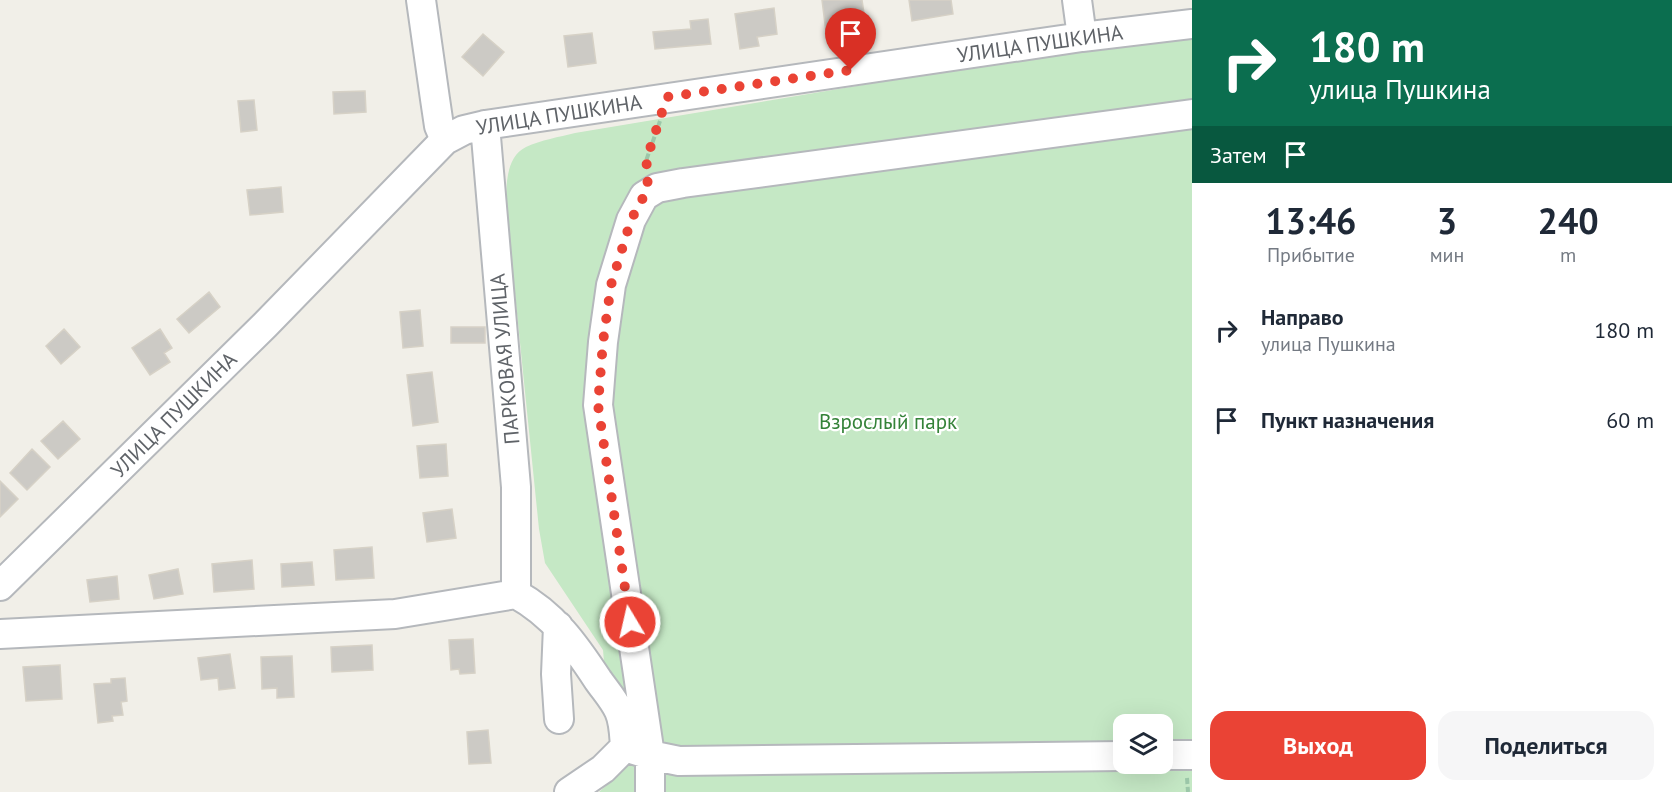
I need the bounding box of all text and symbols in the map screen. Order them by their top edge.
pin [825,8,876,70]
icon: arrive [834,17,867,50]
street label: УЛИЦА ПУШКИНА [955,18,1125,69]
text: 180 m [1309,19,1425,74]
icon: right [1210,24,1288,102]
text: улица Пушкина [1309,72,1491,106]
street label: УЛИЦА ПУШКИНА [474,88,644,141]
icon: arrive [1279,138,1312,171]
text: Затем [1210,141,1267,169]
text: 13:46 [1265,197,1357,244]
text: 3 [1437,197,1457,244]
text: 240 [1538,197,1599,244]
text: Прибытие [1267,242,1355,268]
text: мин [1430,242,1464,268]
text: m [1560,242,1576,268]
street label: ПАРКОВАЯ УЛИЦА [484,272,525,446]
text: Направо [1261,303,1344,331]
icon: right [1210,314,1243,347]
text: 180 m [1594,316,1654,344]
text: улица Пушкина [1261,331,1396,357]
street label: УЛИЦА ПУШКИНА [105,345,243,483]
icon: arrive [1210,404,1243,437]
text: Пункт назначения [1261,406,1434,434]
text: 60 m [1606,406,1654,434]
park label: Взрослый парк [819,408,957,435]
position arrow [598,590,662,654]
button: Выход [1210,711,1426,780]
button: Поделиться [1438,711,1654,780]
map controls [1113,714,1173,774]
button: layers [1113,714,1173,774]

